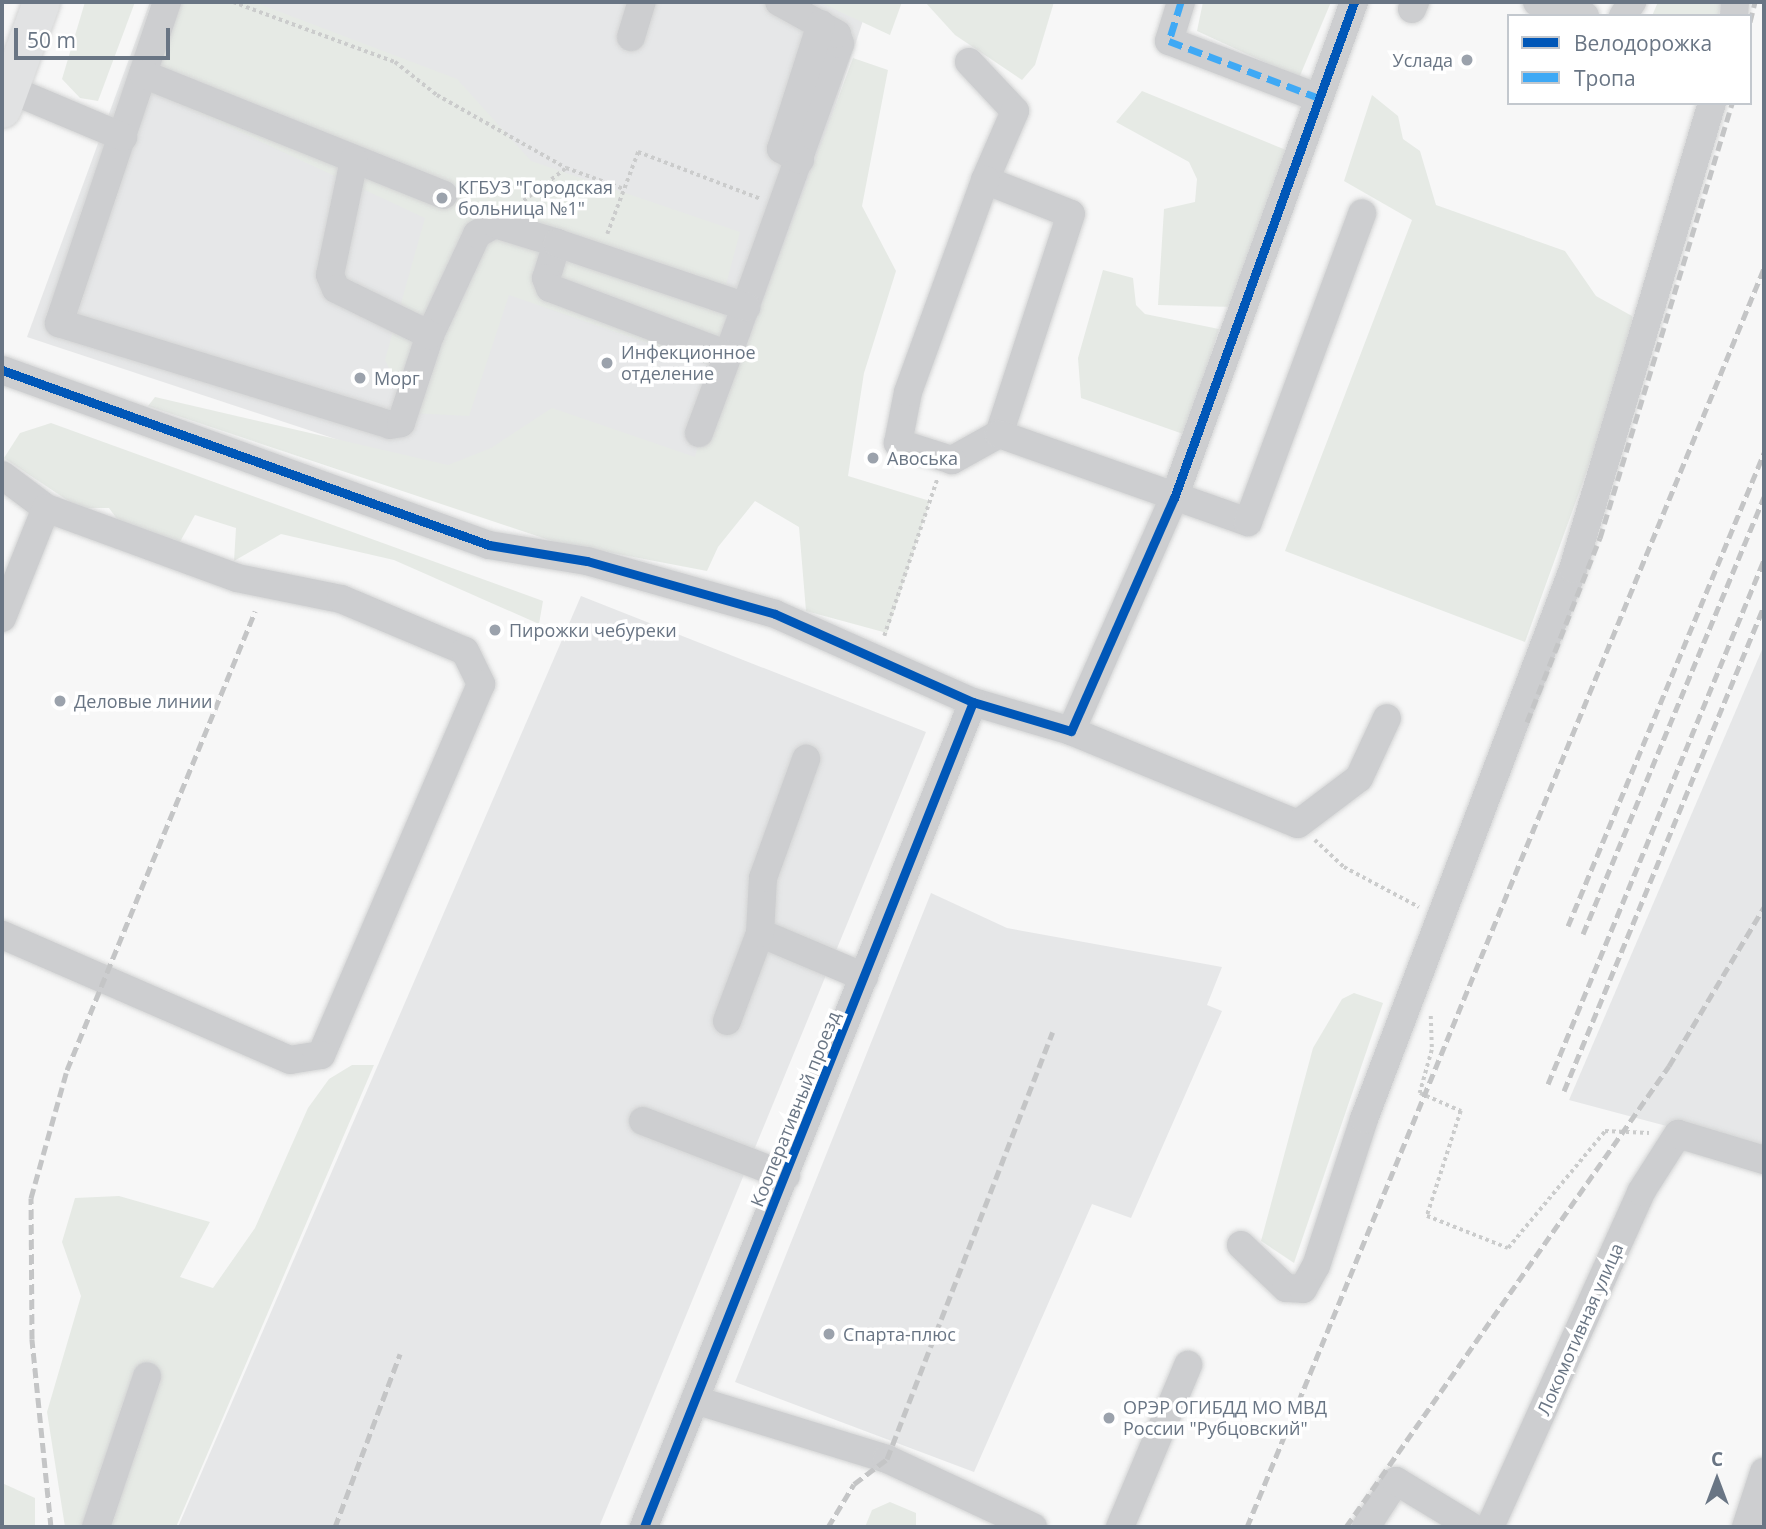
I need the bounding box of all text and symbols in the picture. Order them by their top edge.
scale bar [18,14,173,58]
legend [1507,14,1752,105]
text: 50 m [27,26,76,54]
text: Велодорожка [1574,29,1712,57]
place label: Услада [1393,49,1453,71]
marker: Услада [1459,52,1475,68]
text: Тропа [1574,64,1636,92]
place label: КГБУЗ "Городская больница №1" [458,177,613,220]
marker: КГБУЗ "Городская больница №1" [432,188,452,208]
place label: Инфекционное отделение [621,342,756,384]
marker: Инфекционное отделение [599,355,615,371]
place label: Морг [374,367,420,389]
marker: Морг [352,370,368,386]
place label: Авоська [887,447,958,469]
marker: Авоська [865,450,881,466]
place label: Пирожки чебуреки [509,619,677,641]
marker: Пирожки чебуреки [487,622,503,638]
place label: Деловые линии [74,690,213,712]
marker: Деловые линии [52,693,68,709]
street label: Кооперативный проезд [746,1008,844,1210]
street label: Локомотивная улица [1532,1240,1628,1418]
place label: Спарта-плюс [843,1323,956,1345]
marker: Спарта-плюс [821,1326,837,1342]
place label: ОРЭР ОГИБДД МО МВД России "Рубцовский" [1123,1397,1327,1440]
marker: ОРЭР ОГИБДД МО МВД России "Рубцовский" [1101,1410,1117,1426]
north arrow [1682,1445,1752,1515]
text: С [1711,1446,1723,1472]

